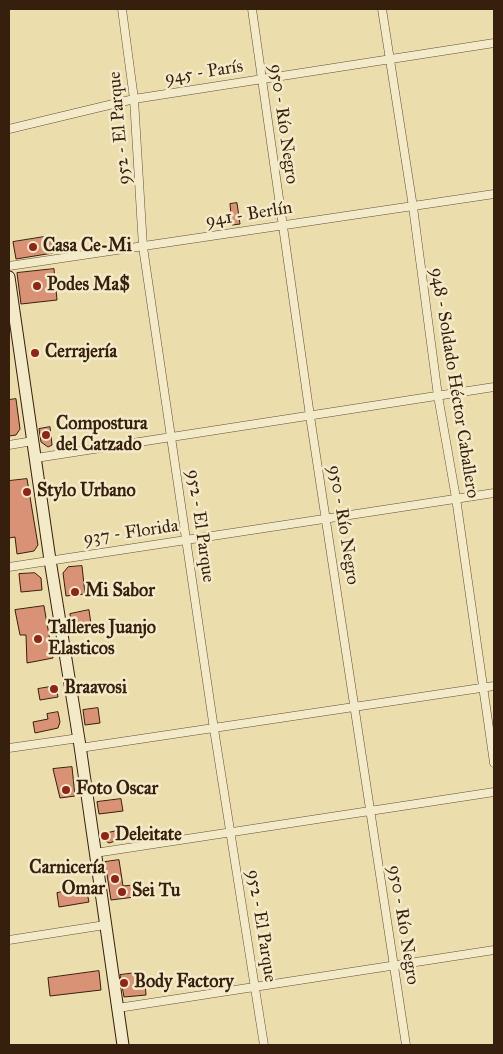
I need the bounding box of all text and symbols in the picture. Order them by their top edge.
street label: 945 - París [163,56,245,90]
street label: 950 - Río Negro [264,63,302,185]
street label: 952 - El Parque [104,70,136,186]
street label: 941 - Berlín [204,197,294,233]
place label: Casa Ce-Mi [43,236,132,258]
marker: Casa Ce-Mi [27,241,39,253]
street label: 948 - Soldado Héctor Caballero [425,266,483,500]
place label: Podes Ma$ [47,275,130,297]
marker: Podes Ma$ [31,280,43,292]
place label: Cerrajería [45,342,117,364]
marker: Cerrajería [29,347,41,359]
place label: Compostura del Catzado [56,414,148,456]
marker: Compostura del Catzado [40,429,52,441]
street label: 950 - Río Negro [323,464,363,586]
street label: 952 - El Parque [181,468,219,584]
place label: Stylo Urbano [37,481,136,503]
marker: Stylo Urbano [21,486,33,498]
street label: 937 - Florida [82,516,180,550]
place label: Mi Sabor [85,581,155,603]
marker: Mi Sabor [69,586,81,598]
place label: Talleres Juanjo Elasticos [48,618,156,660]
marker: Talleres Juanjo Elasticos [32,633,44,645]
place label: Braavosi [64,678,127,700]
marker: Braavosi [48,683,60,695]
place label: Foto Oscar [76,779,158,801]
marker: Foto Oscar [60,784,72,796]
place label: Deleitate [115,825,182,847]
marker: Deleitate [99,830,111,842]
place label: Carnicería Omar [29,858,105,901]
street label: 950 - Río Negro [383,864,423,986]
street label: 952 - El Parque [241,868,281,984]
marker: Carnicería Omar [109,873,121,885]
place label: Sei Tu [132,881,180,903]
marker: Sei Tu [116,886,128,898]
place label: Body Factory [134,972,234,994]
marker: Body Factory [118,977,130,989]

